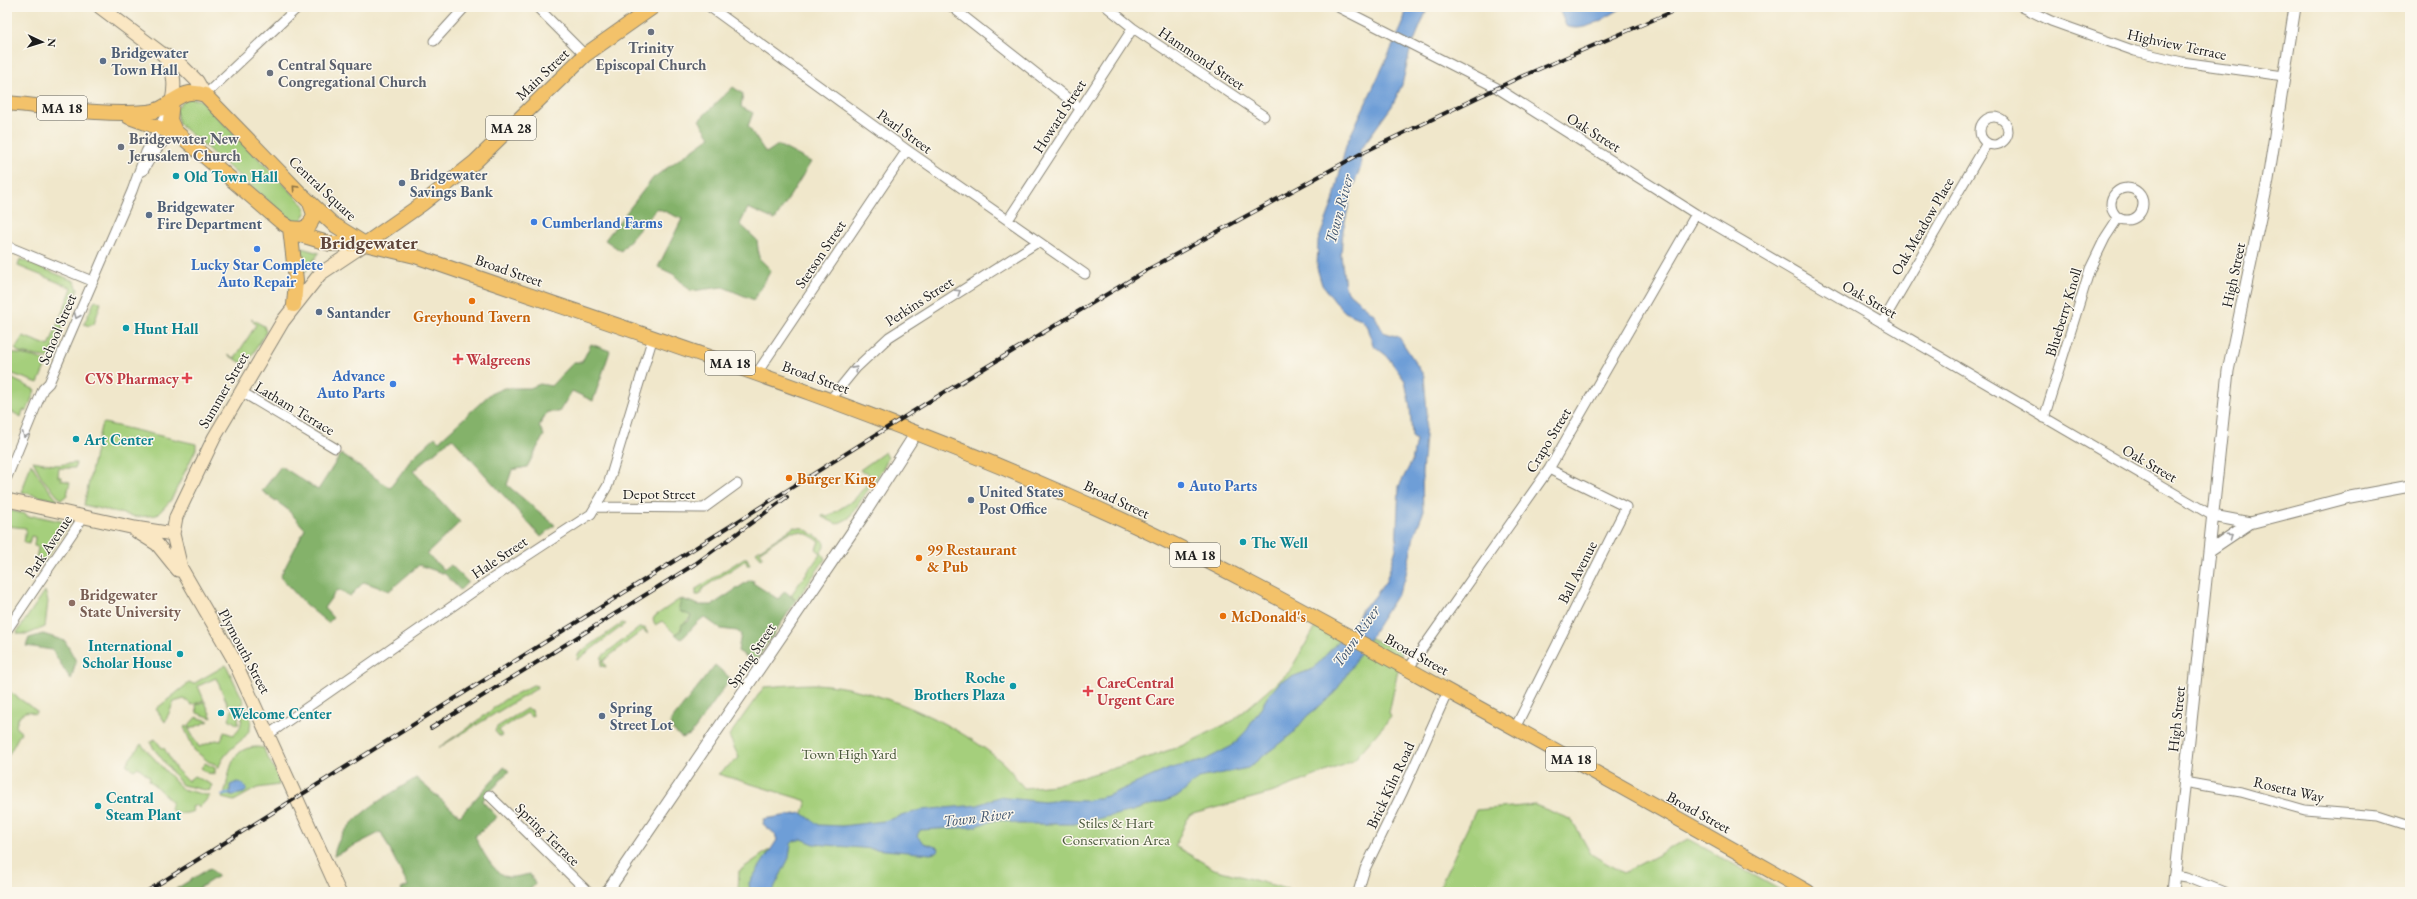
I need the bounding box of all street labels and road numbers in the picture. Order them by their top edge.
street label: Hammond Street [1155,22,1249,94]
street label: Highview Terrace [2126,24,2229,64]
street label: Main Street [511,44,573,104]
street label: Howard Street [1028,75,1090,156]
road number: MA 18 [37,96,87,120]
street label: Pearl Street [874,105,937,158]
street label: Oak Street [1563,108,1625,156]
road number: MA 28 [486,116,536,140]
street label: Central Square [285,152,361,224]
street label: Oak Meadow Place [1886,173,1958,278]
street label: Stetson Street [790,216,850,292]
street label: High Street [2217,240,2249,309]
street label: Broad Street [473,250,546,291]
street label: Blueberry Knoll [2040,265,2086,359]
street label: Perkins Street [881,272,957,330]
street label: Oak Street [1839,276,1901,322]
street label: School Street [34,291,81,367]
street label: Summer Street [194,348,253,432]
road number: MA 18 [705,351,755,375]
street label: Broad Street [780,356,853,398]
street label: Latham Terrace [252,377,339,439]
street label: Crapo Street [1521,404,1575,476]
street label: Oak Street [2119,440,2181,486]
street label: Broad Street [1081,475,1153,523]
street label: Depot Street [622,484,696,503]
street label: Park Avenue [20,511,76,581]
street label: Hale Street [467,531,531,583]
street label: Ball Avenue [1553,537,1601,607]
road number: MA 18 [1170,543,1220,567]
street label: Plymouth Street [215,605,276,697]
street label: Spring Street [722,619,780,691]
street label: Broad Street [1382,629,1453,680]
street label: High Street [2163,685,2189,753]
street label: Brick Kiln Road [1362,738,1419,831]
road number: MA 18 [1546,747,1596,771]
street label: Rosetta Way [2252,772,2327,806]
street label: Broad Street [1664,787,1735,838]
street label: Spring Terrace [512,798,585,870]

